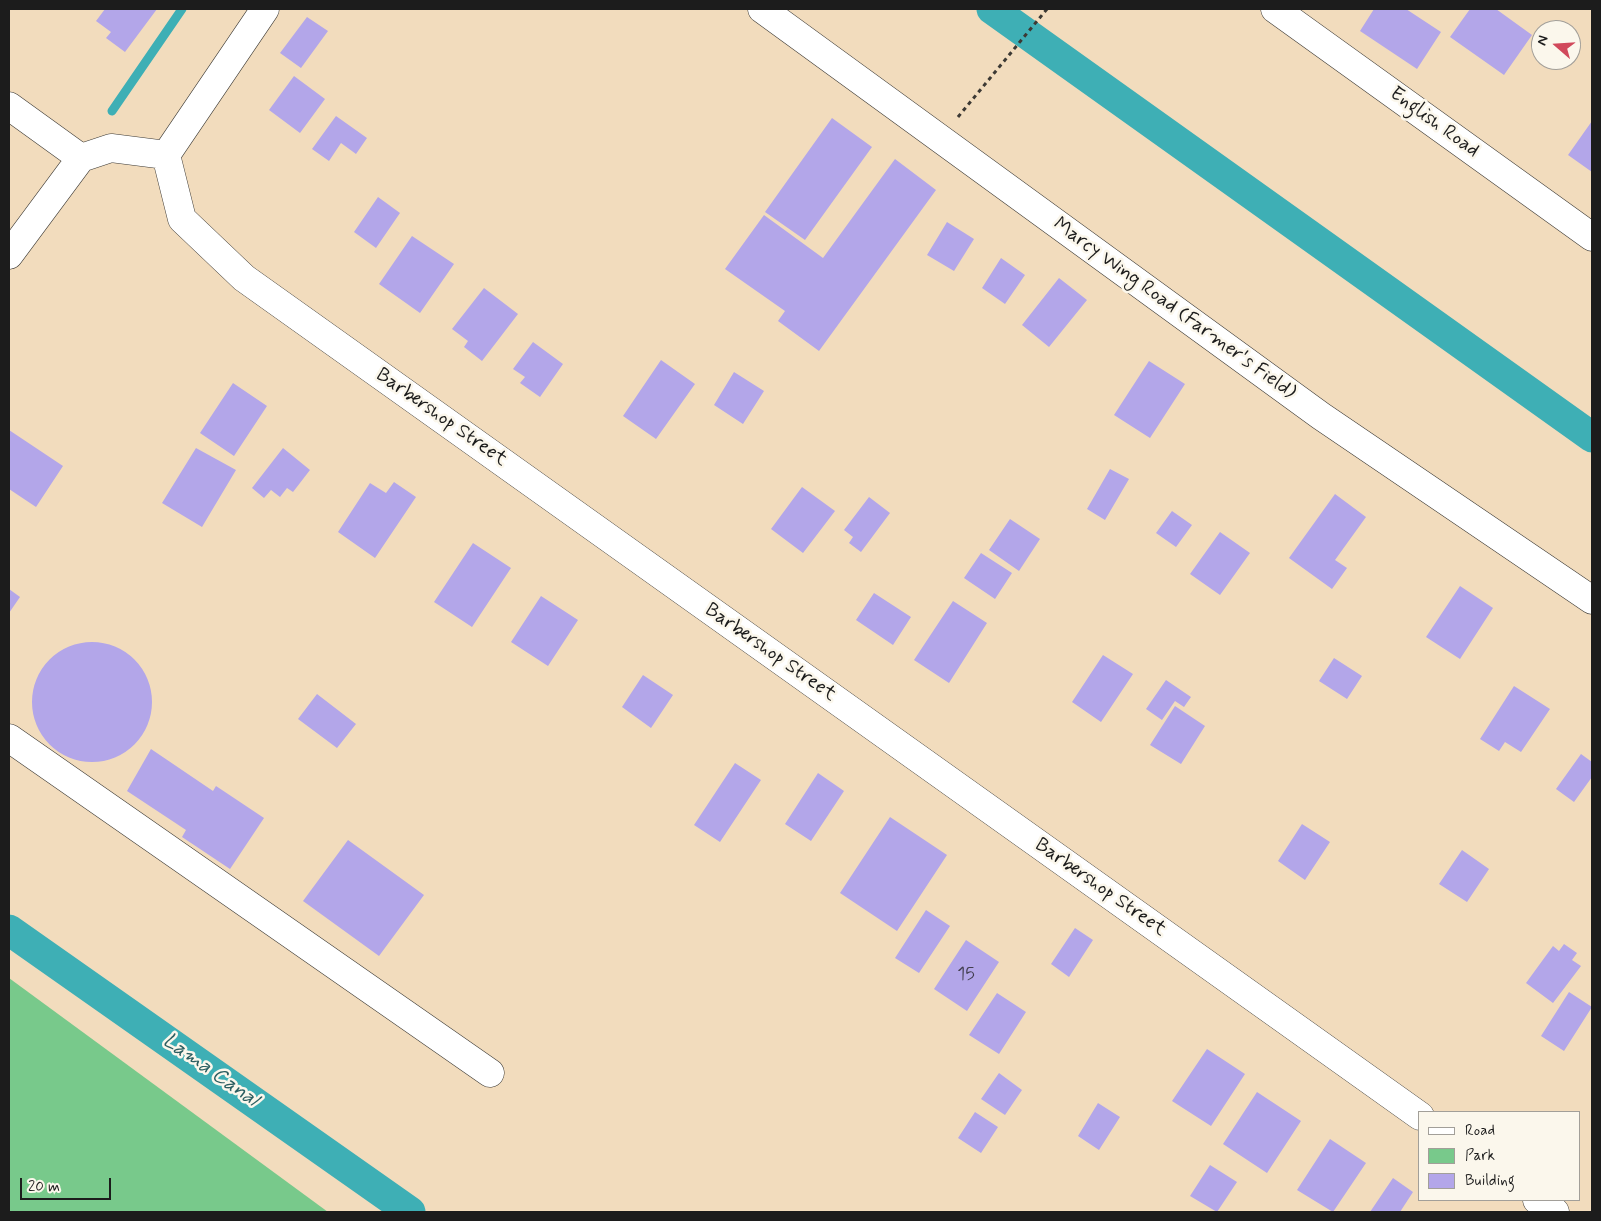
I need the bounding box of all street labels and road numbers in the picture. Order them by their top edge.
street label: English Road [1384,82,1484,164]
street label: Marcy Wing Road (Farmer's Field) [1048,213,1300,405]
street label: Barbershop Street [371,364,511,472]
street label: Barbershop Street [700,599,840,707]
street label: Barbershop Street [1030,834,1170,942]

